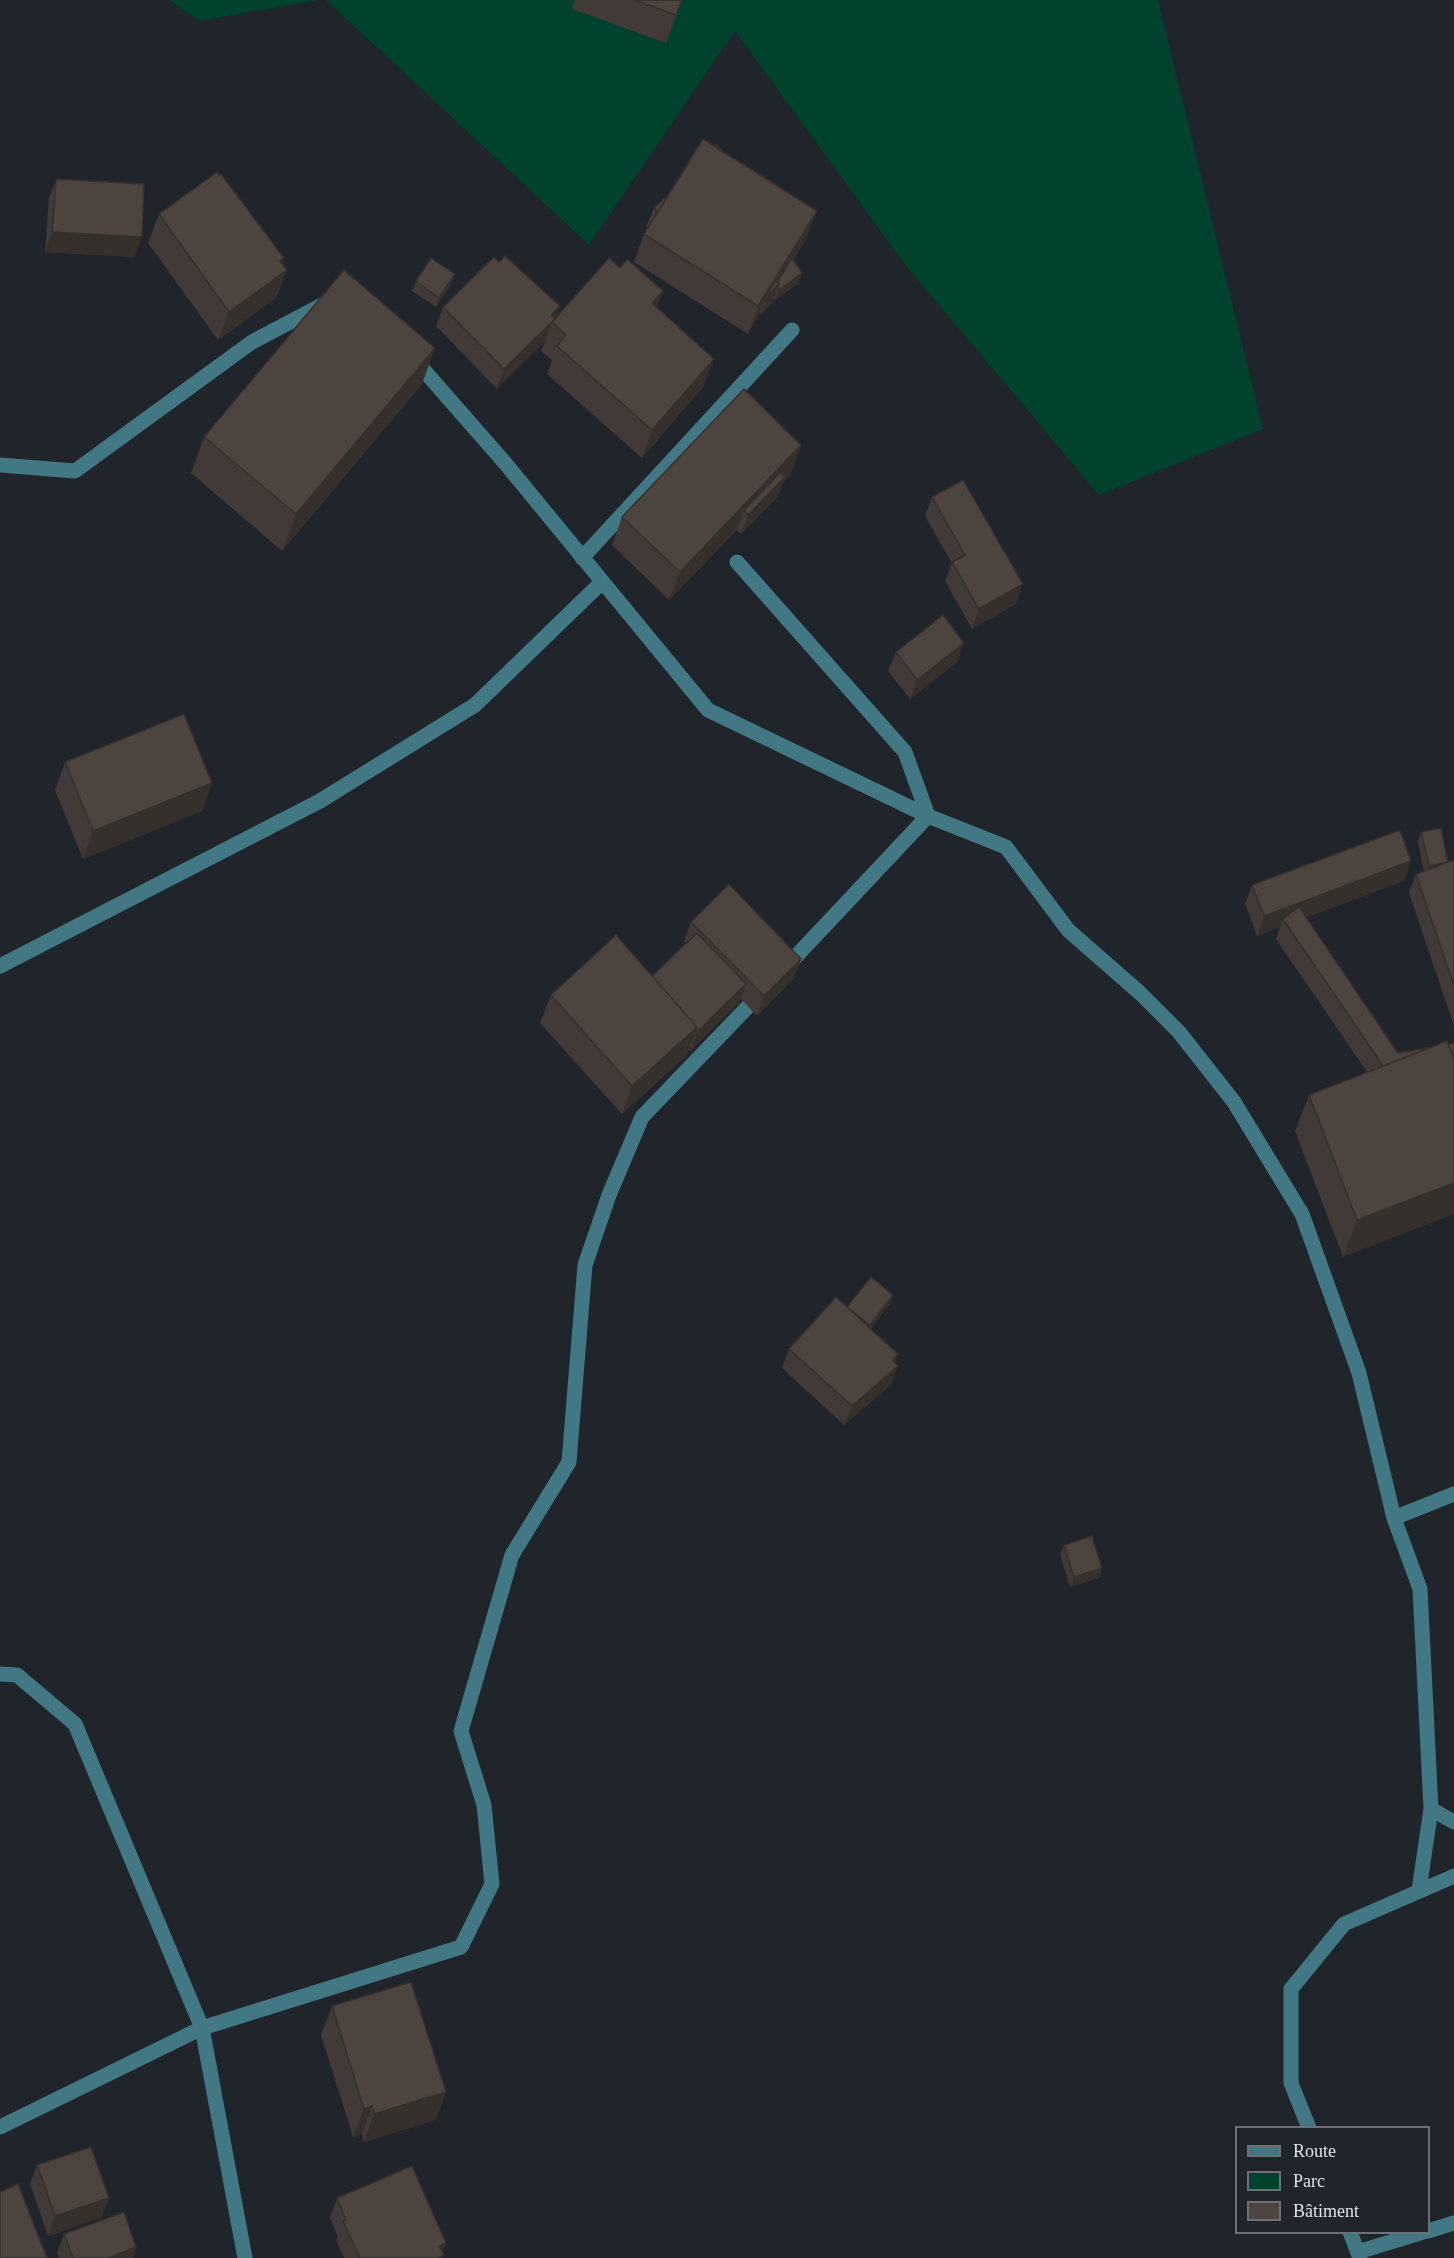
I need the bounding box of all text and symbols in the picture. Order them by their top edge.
legend [1235,2126,1430,2234]
text: Route [1293,2141,1336,2161]
text: Parc [1293,2171,1325,2191]
text: Bâtiment [1293,2201,1359,2221]

